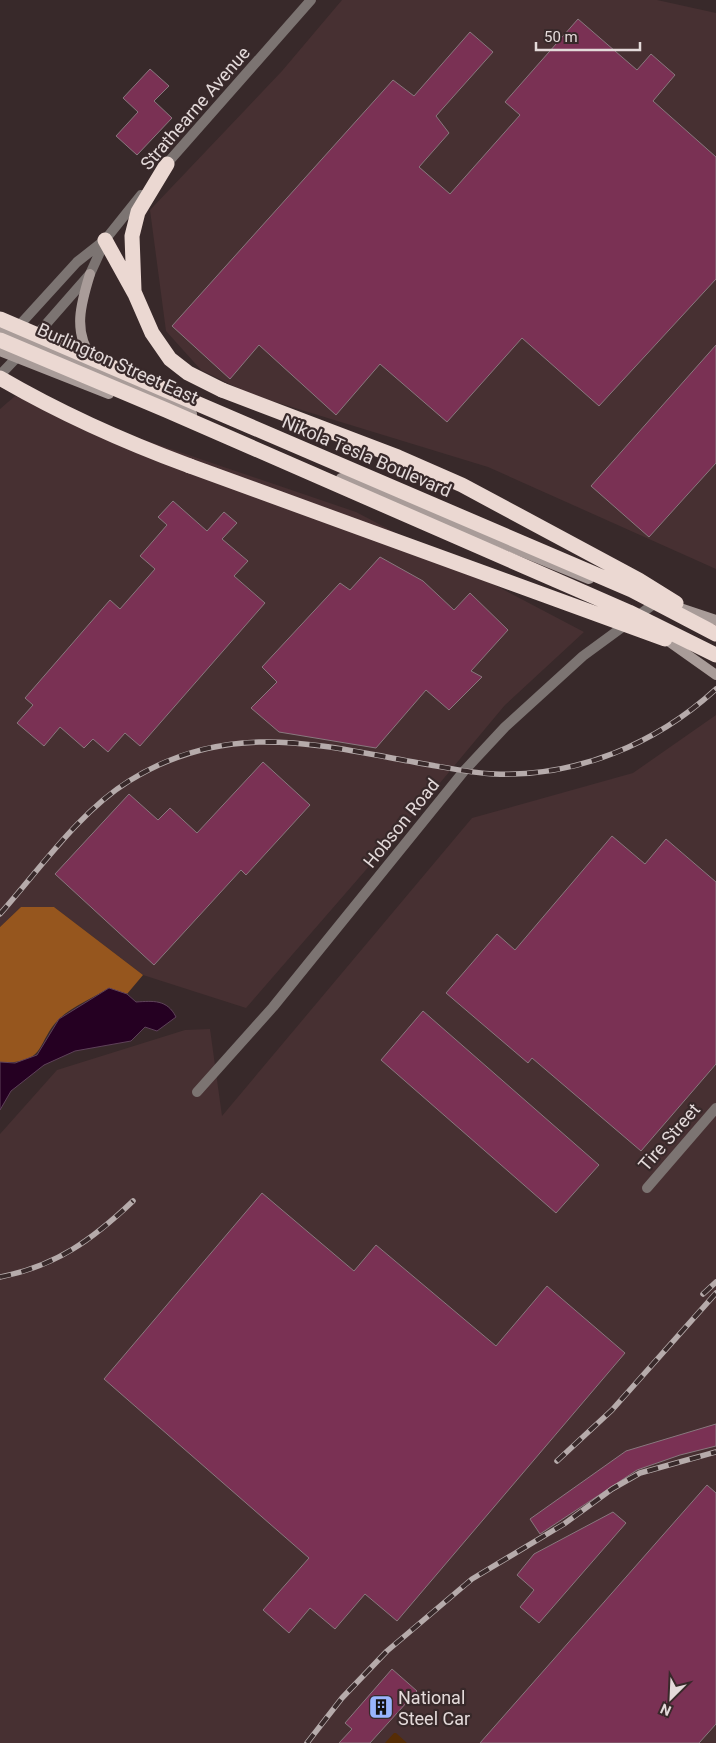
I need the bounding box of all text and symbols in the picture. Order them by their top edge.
scale bar [536,20,640,52]
text: 50 m [544,28,578,46]
street label: Strathearne Avenue [136,42,254,174]
street label: Burlington Street East [34,318,202,408]
street label: Nikola Tesla Boulevard [279,411,455,501]
street label: Hobson Road [359,774,443,872]
street label: Tire Street [634,1099,704,1175]
north arrow [646,1673,696,1723]
place label: National Steel Car [398,1687,470,1729]
building icon: National Steel Car [368,1694,394,1720]
text: N [658,1701,673,1719]

